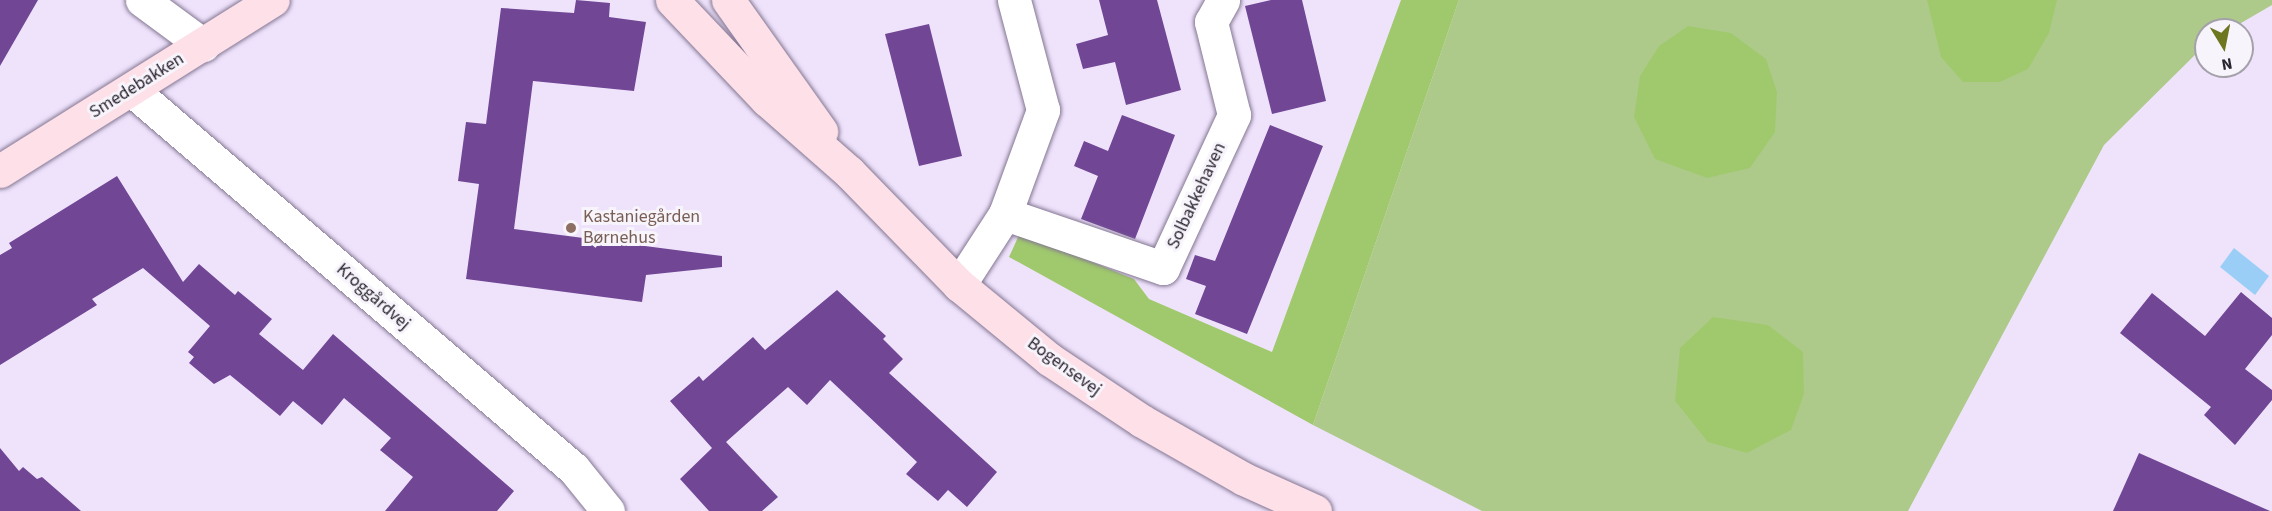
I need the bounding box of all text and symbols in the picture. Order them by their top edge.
north arrow [2194,18,2254,78]
street label: Smedebakken [86,48,188,124]
text: N [2220,52,2234,76]
street label: Solbakkehaven [1163,139,1231,253]
place label: Kastaniegården Børnehus [583,207,700,250]
marker: Kastaniegården Børnehus [564,221,578,235]
street label: Kroggårdvej [332,259,414,335]
street label: Bogensevej [1023,333,1105,401]

